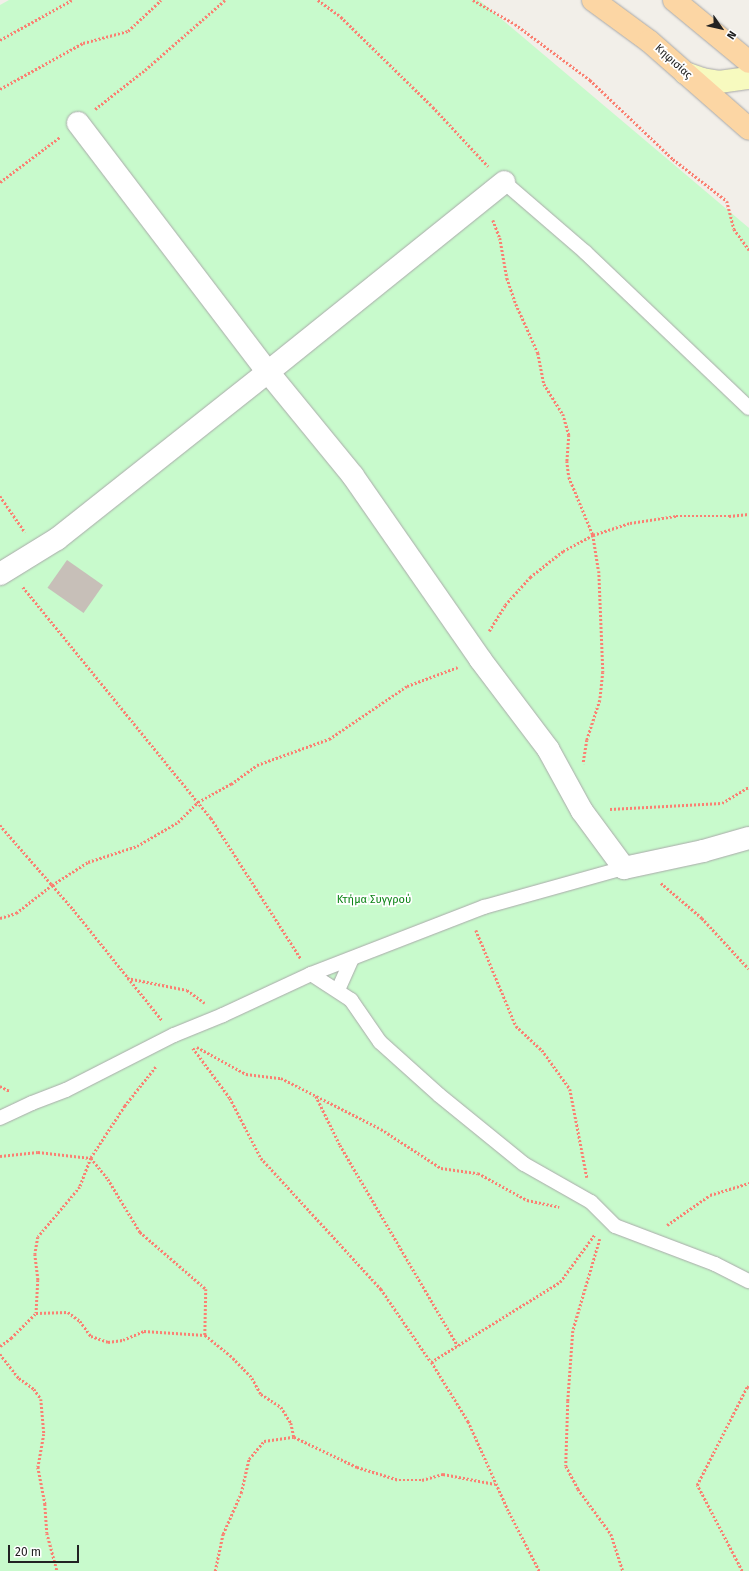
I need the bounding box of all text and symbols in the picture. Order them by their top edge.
north arrow [701,8,741,48]
text: N [724,28,739,42]
street label: Κηφισίας [652,42,694,82]
park label: Κτήμα Συγγρού [337,893,411,907]
scale bar [10,1537,81,1563]
text: 20 m [15,1545,41,1559]

